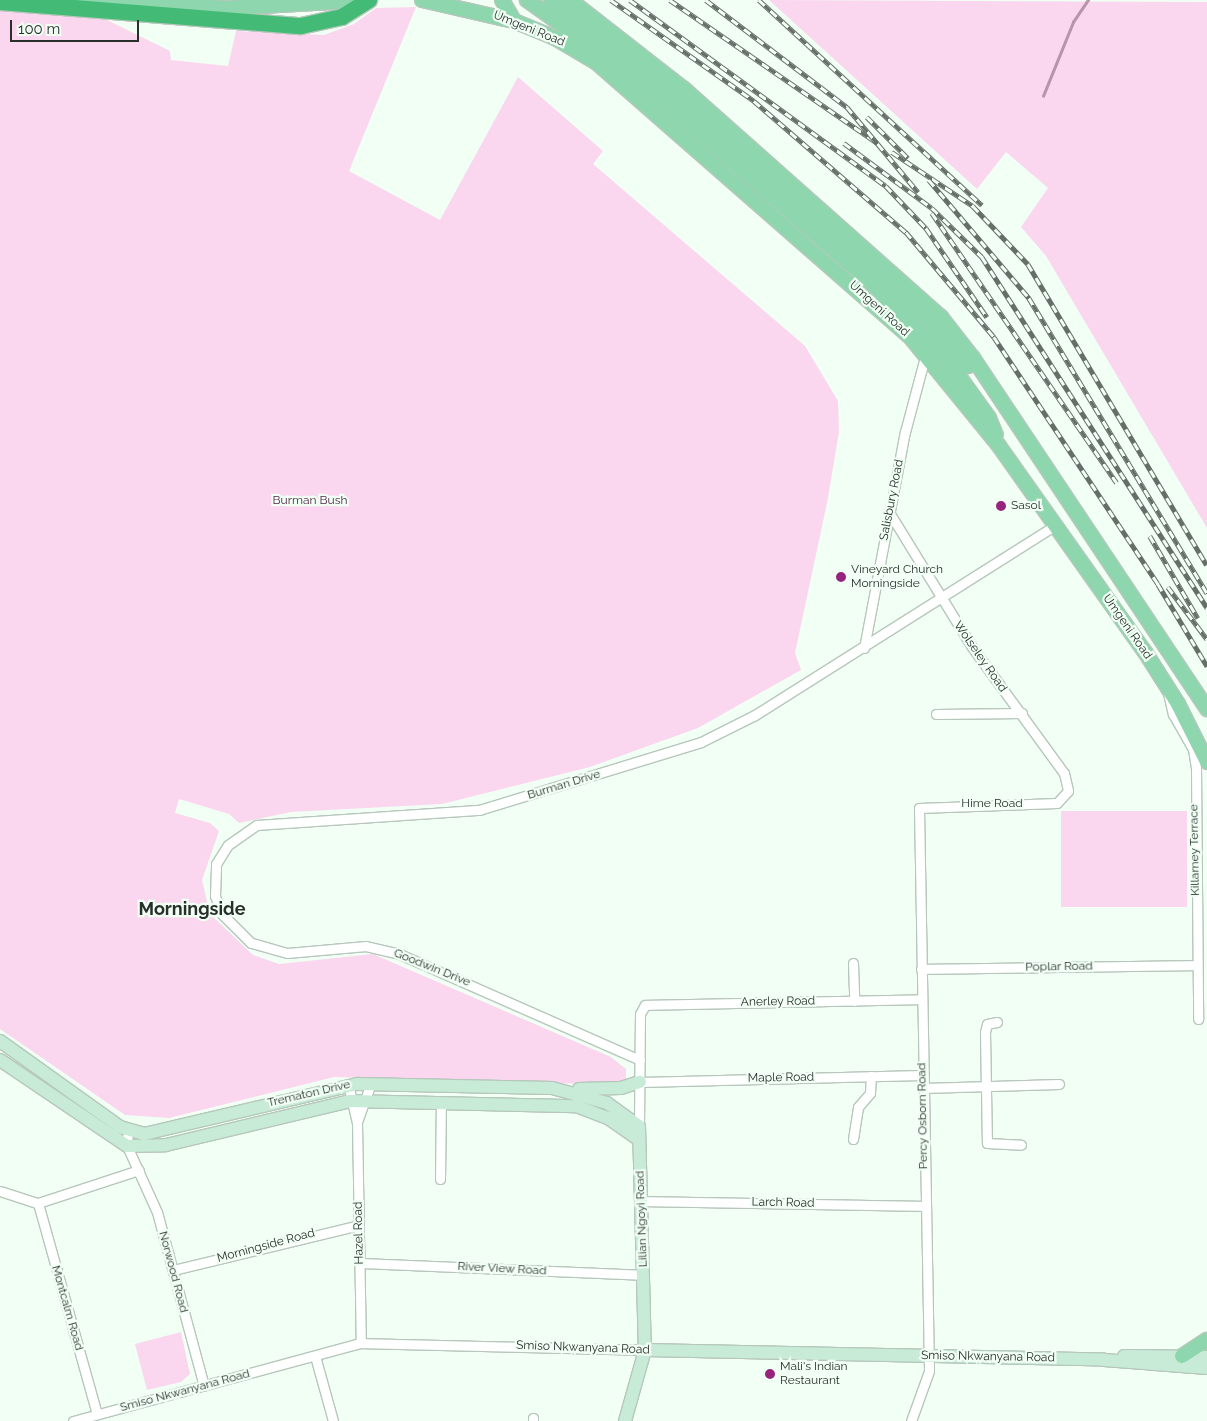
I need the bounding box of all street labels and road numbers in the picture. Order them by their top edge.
street label: Umgeni Road [491,8,567,50]
street label: Umgeni Road [846,278,912,340]
street label: Salisbury Road [877,458,907,542]
street label: Umgeni Road [1099,592,1155,662]
street label: Wolseley Road [950,619,1010,695]
street label: Burman Drive [526,767,602,803]
street label: Hime Road [961,797,1023,811]
street label: Killarney Terrace [1187,804,1203,896]
street label: Goodwin Drive [392,946,472,990]
street label: Poplar Road [1025,959,1093,975]
street label: Anerley Road [740,994,816,1010]
street label: Percy Osborn Road [915,1062,931,1170]
street label: Maple Road [748,1070,814,1086]
street label: Trematon Drive [266,1077,352,1111]
street label: Lilian Ngoyi Road [633,1170,651,1268]
street label: Larch Road [751,1195,815,1211]
street label: Hazel Road [351,1201,367,1265]
street label: Morningside Road [216,1226,316,1266]
street label: Norwood Road [155,1230,191,1314]
street label: River View Road [457,1259,547,1279]
street label: Montcalm Road [48,1264,86,1352]
street label: Smiso Nkwanyana Road [516,1338,650,1358]
street label: Smiso Nkwanyana Road [921,1349,1055,1365]
street label: Smiso Nkwanyana Road [119,1367,251,1415]

